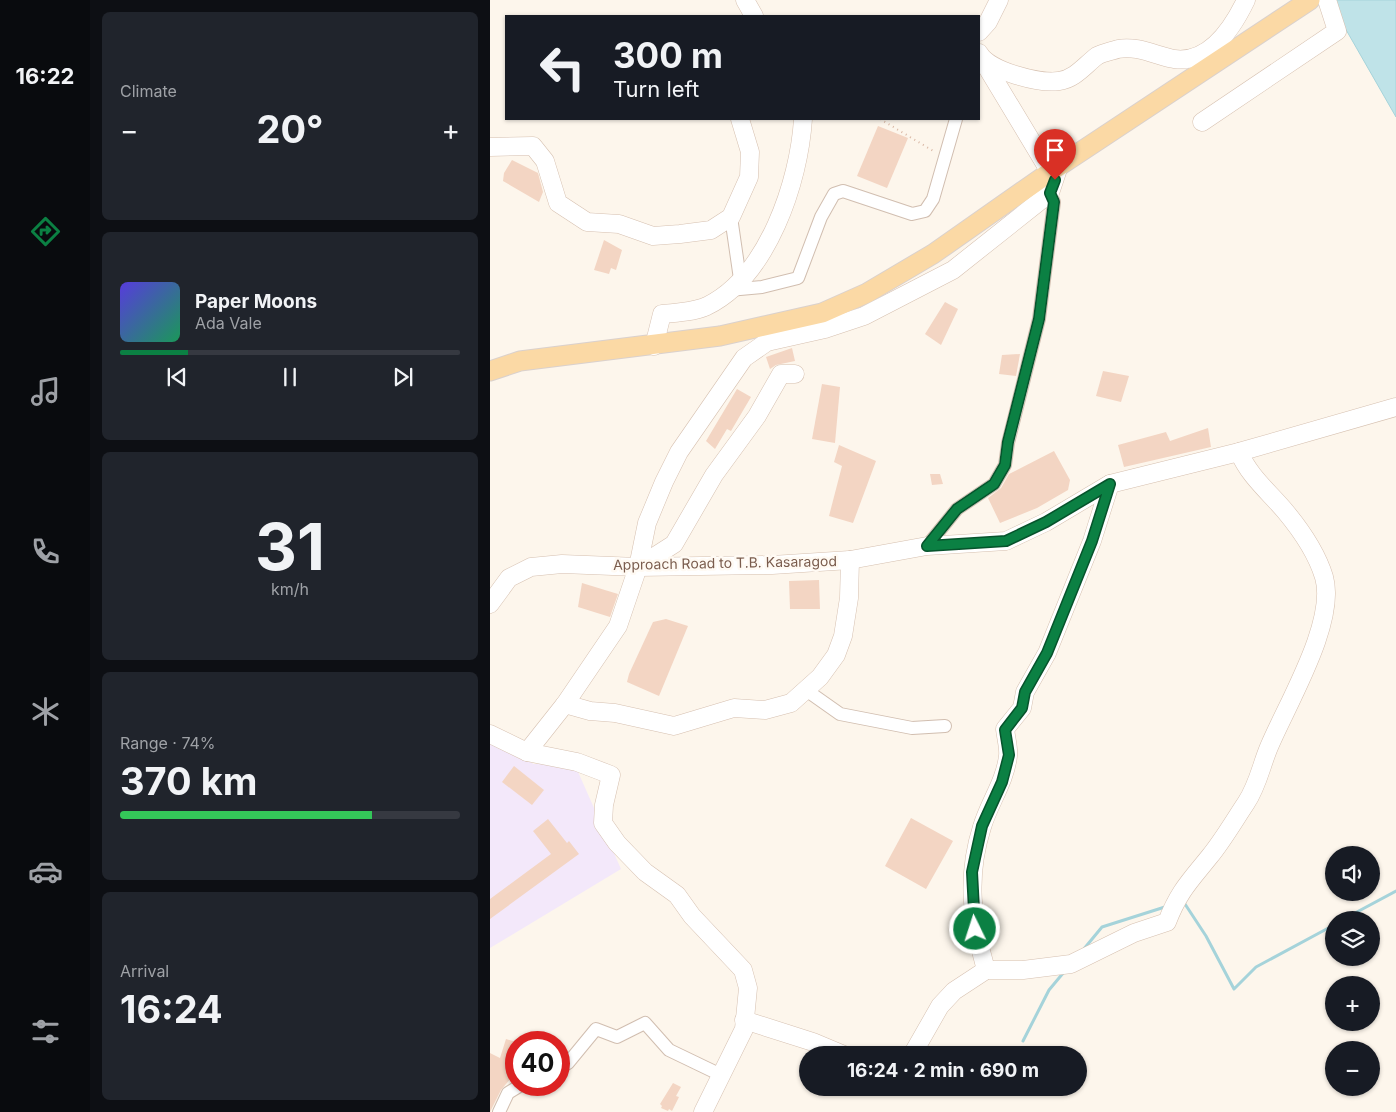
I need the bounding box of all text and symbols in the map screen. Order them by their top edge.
text: 300 m [613,34,723,76]
icon: left [530,35,595,100]
text: 16:22 [16,63,74,89]
text: Turn left [613,76,699,102]
text: Climate [120,81,177,101]
text: 20° [256,106,324,152]
text: − [120,113,139,147]
text: + [441,113,460,147]
pin [1034,129,1076,180]
icon: arrive [1041,136,1069,164]
icon: directions [28,214,63,249]
text: Paper Moons [195,290,317,313]
text: Ada Vale [195,313,262,333]
icon: previous [163,363,191,391]
icon: pause [276,363,304,391]
icon: next [389,363,417,391]
icon: music [28,374,63,409]
text: 31 [255,507,325,586]
icon: phone [28,534,63,569]
street label: Approach Road to T.B. Kasaragod [613,552,837,573]
text: km/h [271,579,309,599]
icon: climate [28,694,63,729]
text: Range · 74% [120,733,216,753]
text: 370 km [120,758,257,804]
map controls [1325,846,1380,1096]
button: sound [1325,846,1380,901]
icon: car [28,854,63,889]
position arrow [948,902,1000,954]
button: layers [1325,911,1380,966]
text: Arrival [120,961,169,981]
button: + [1325,976,1380,1031]
text: 16:24 [120,986,223,1032]
icon: filters [28,1014,63,1049]
speed limit sign: 40 [505,1031,570,1096]
button: − [1325,1041,1380,1096]
text: 16:24 · 2 min · 690 m [847,1059,1039,1082]

